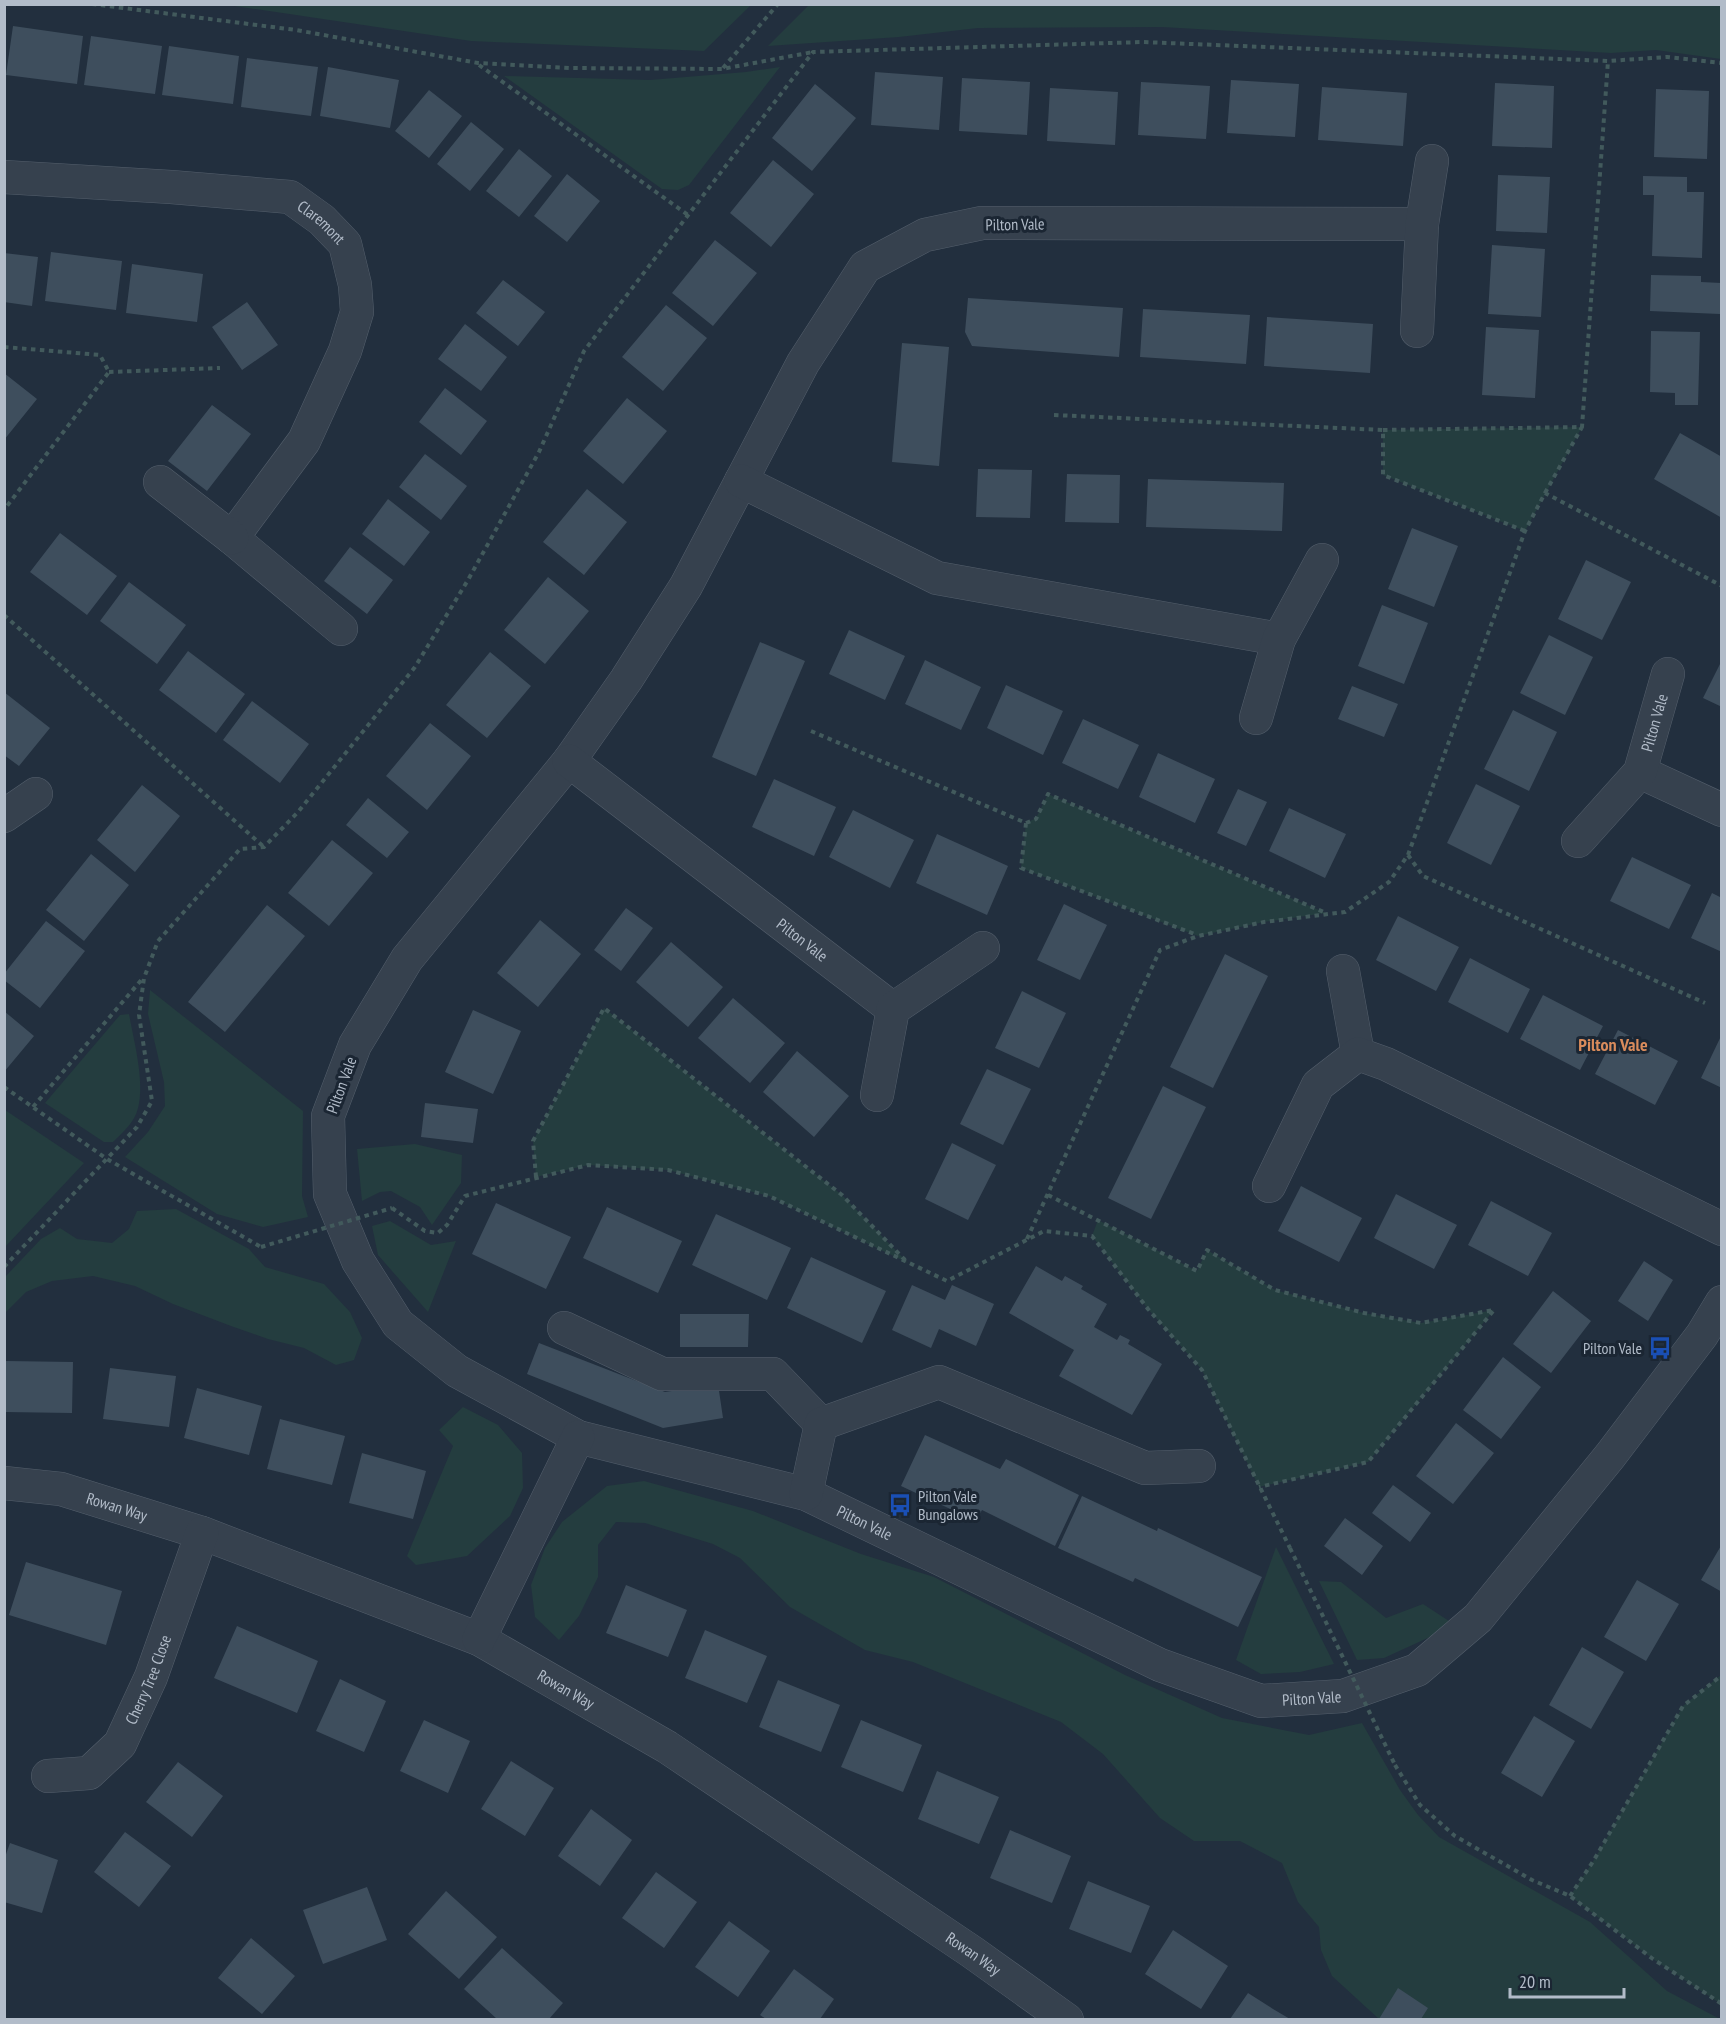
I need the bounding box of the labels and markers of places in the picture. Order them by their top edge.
bus stop icon: Pilton Vale [1647,1335,1673,1361]
place label: Pilton Vale [1583,1338,1642,1358]
place label: Pilton Vale Bungalows [918,1486,978,1524]
bus stop icon: Pilton Vale Bungalows [887,1492,913,1518]

